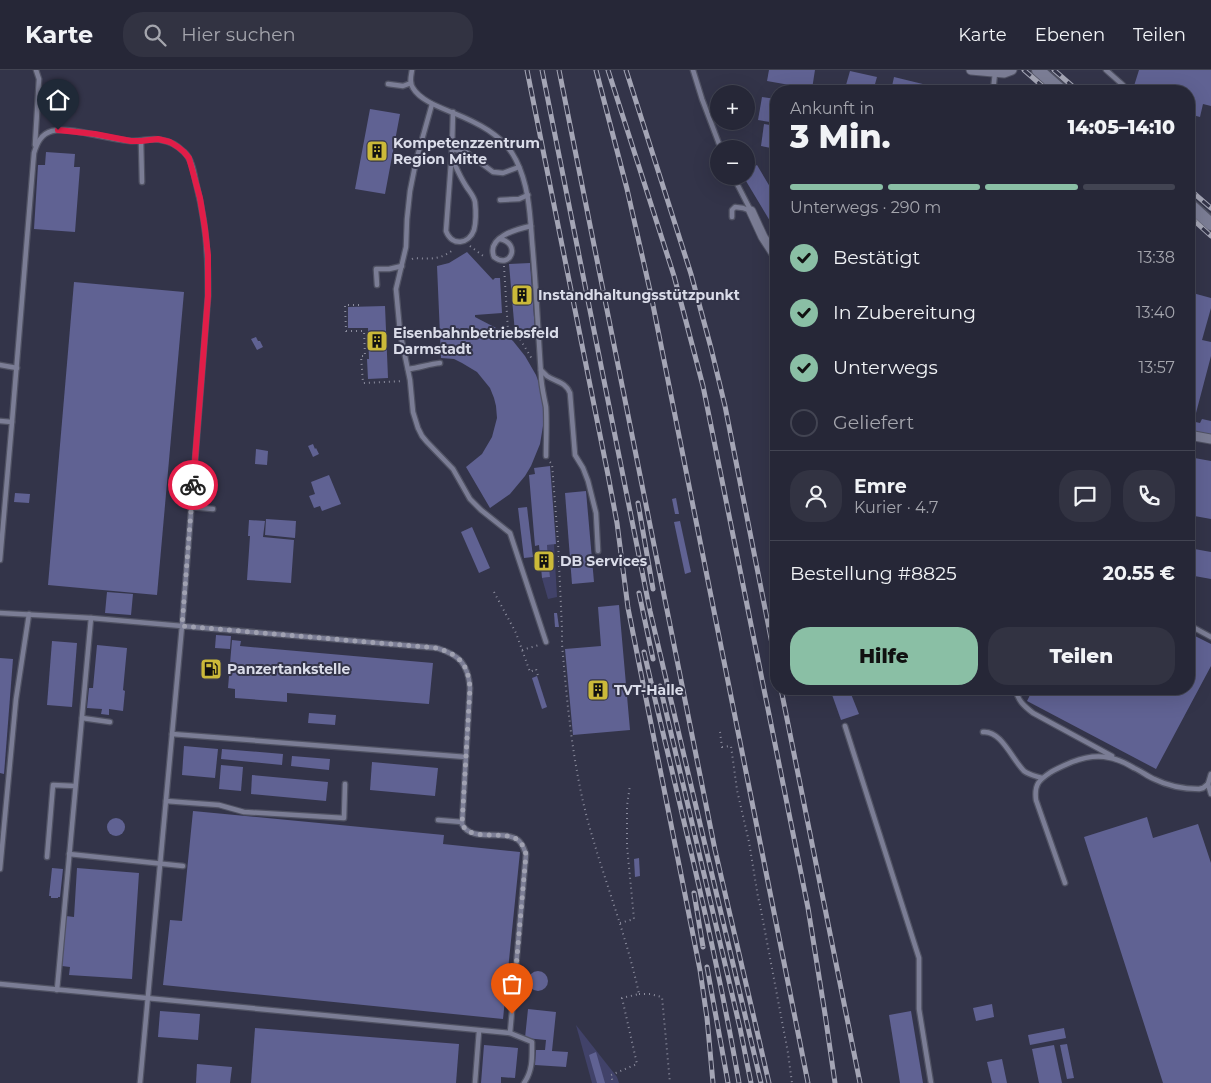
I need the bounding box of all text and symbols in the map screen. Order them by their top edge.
search box [123,12,473,57]
text: Karte [25,20,93,49]
icon: search [141,21,169,49]
text: Hier suchen [181,23,296,46]
text: Karte [958,24,1007,46]
text: Ebenen [1035,24,1105,46]
text: Teilen [1133,24,1186,46]
pin [37,79,79,130]
map controls [710,85,755,185]
button: + [710,85,755,130]
icon: home [44,86,72,114]
text: Ankunft in [790,99,875,118]
text: 14:05–14:10 [1068,116,1175,139]
text: 3 Min. [790,117,890,156]
place label: Kompetenzzentrum Region Mitte [393,134,540,168]
building icon: Kompetenzzentrum Region Mitte [365,139,389,163]
button: − [710,140,755,185]
text: Unterwegs · 290 m [790,198,941,217]
icon: check [790,244,818,272]
text: Bestätigt [833,246,920,269]
text: 13:38 [1138,248,1175,267]
building icon: Instandhaltungsstützpunkt [510,283,534,307]
place label: Instandhaltungsstützpunkt [538,286,740,304]
icon: check [790,299,818,327]
text: In Zubereitung [833,301,976,324]
text: 13:40 [1136,303,1175,322]
place label: Eisenbahnbetriebsfeld Darmstadt [393,324,559,358]
building icon: Eisenbahnbetriebsfeld Darmstadt [365,329,389,353]
icon: check [790,354,818,382]
text: Unterwegs [833,356,938,379]
text: 13:57 [1139,358,1175,377]
text: Geliefert [833,411,914,434]
courier [168,460,218,510]
button: person [790,470,842,522]
button: chat [1059,470,1111,522]
button: phone [1123,470,1175,522]
icon: bike [179,471,207,499]
text: Emre [854,475,907,498]
text: Kurier · 4.7 [854,498,938,517]
building icon: DB Services [532,549,556,573]
place label: DB Services [560,552,648,570]
text: Bestellung #8825 [790,562,957,585]
text: 20.55 € [1103,562,1175,585]
button: Hilfe [790,627,978,685]
button: Teilen [988,627,1175,685]
fuel station icon: Panzertankstelle [199,657,223,681]
place label: Panzertankstelle [227,660,351,678]
building icon: TVT-Halle [586,678,610,702]
place label: TVT-Halle [614,681,684,699]
pin [491,963,533,1014]
icon: bag [498,970,526,998]

